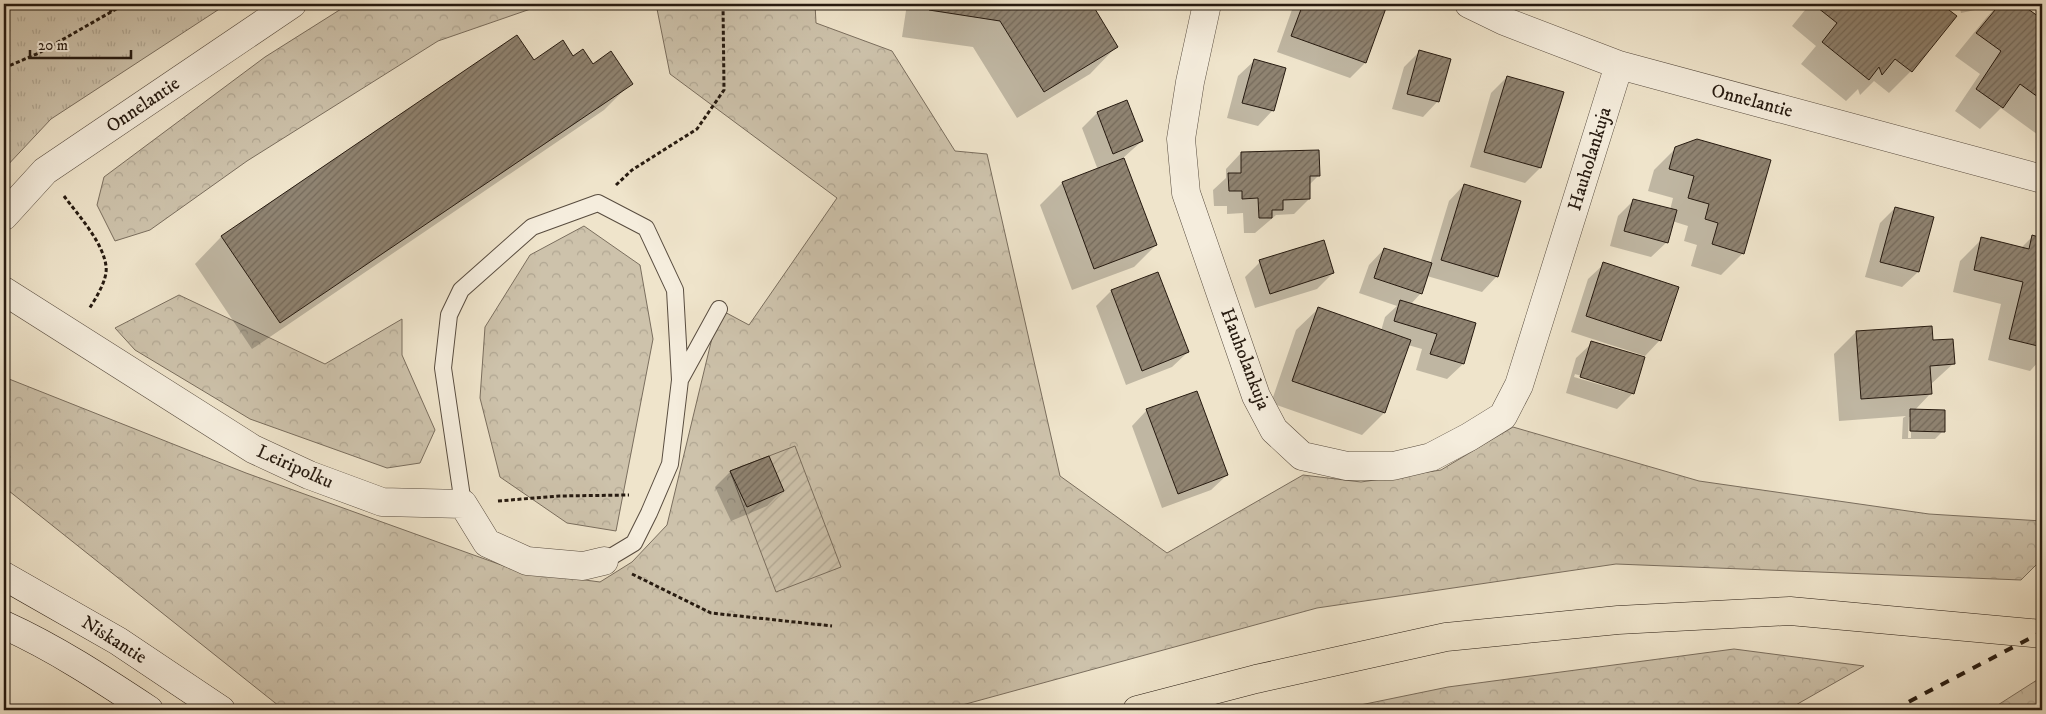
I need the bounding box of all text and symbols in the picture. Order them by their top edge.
scale bar [30,28,131,60]
text: 20 m [38,36,68,55]
street label: Onnelantie [102,72,184,138]
street label: Onnelantie [1709,79,1795,123]
street label: Hauholankuja [1563,104,1617,214]
street label: Hauholankuja [1215,305,1275,413]
street label: Leiripolku [253,440,337,494]
street label: Niskantie [77,611,151,669]

